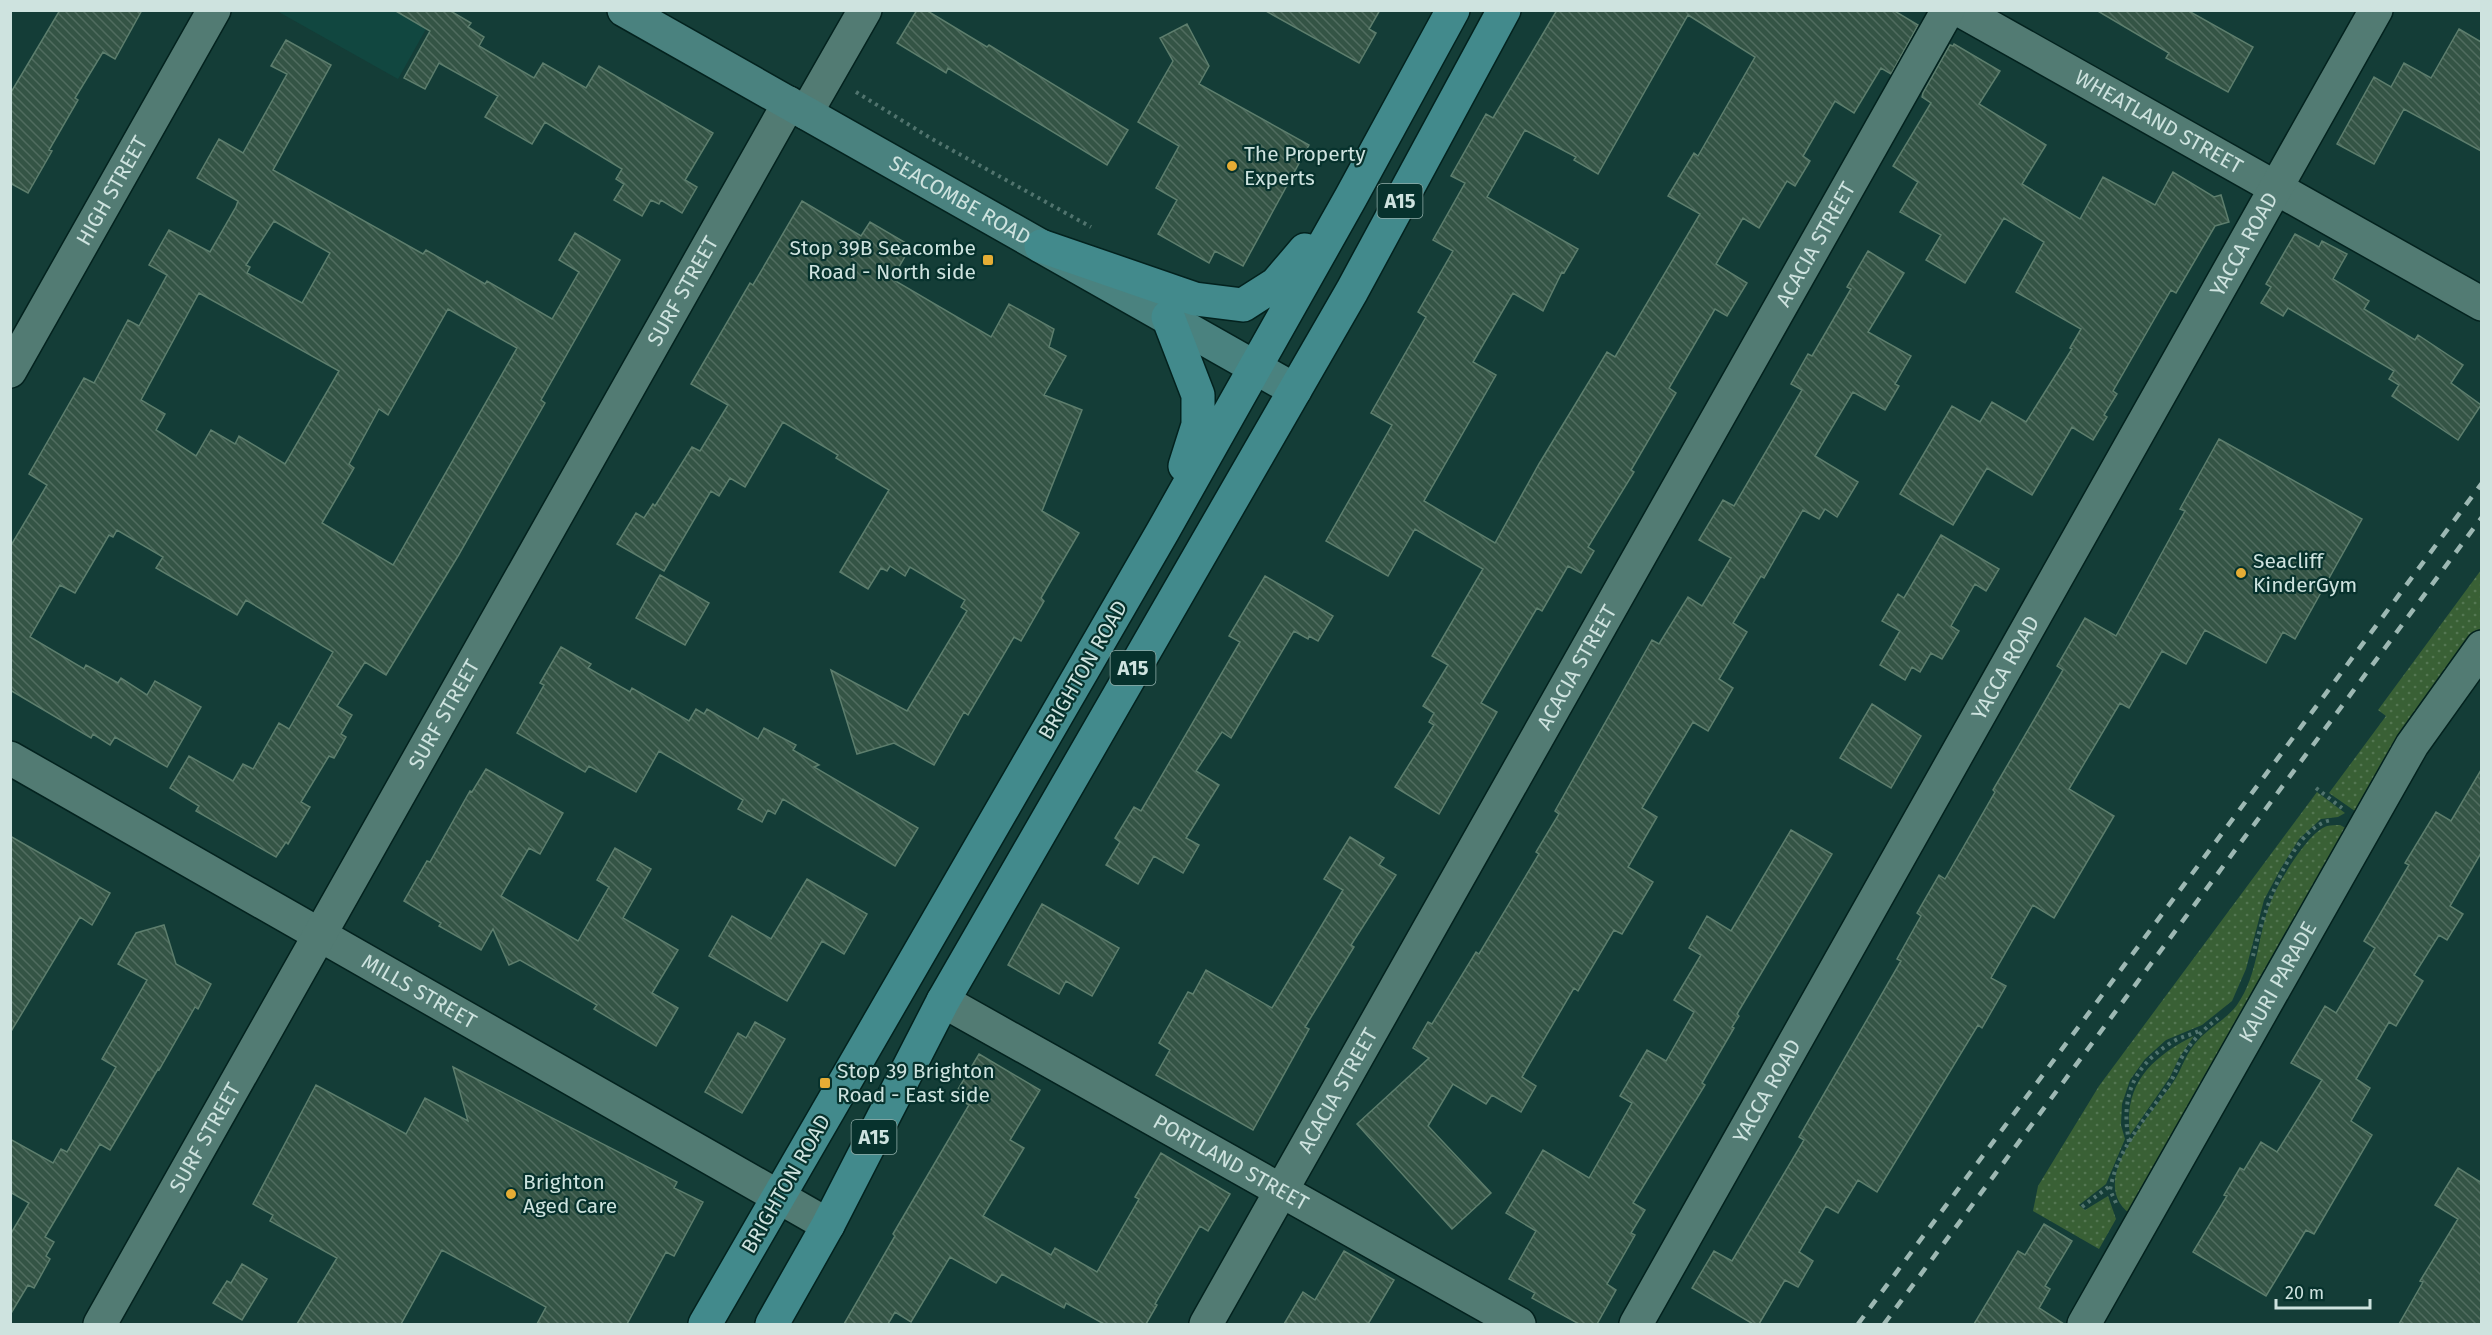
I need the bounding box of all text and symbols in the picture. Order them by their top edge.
street label: WHEATLAND STREET [2070,64,2247,180]
street label: HIGH STREET [71,131,153,250]
place label: The Property Experts [1244,141,1366,191]
street label: SEACOMBE ROAD [884,150,1035,251]
marker: The Property Experts [1225,159,1239,173]
street label: ACACIA STREET [1770,177,1861,311]
road number: A15 [1378,184,1422,218]
street label: YACCA ROAD [2204,188,2284,301]
street label: SURF STREET [642,232,724,351]
place label: Stop 39B Seacombe Road - North side [789,235,976,285]
marker: Stop 39B Seacombe Road - North side [981,253,995,267]
place label: Seacliff KinderGym [2253,548,2357,598]
marker: Seacliff KinderGym [2234,566,2248,580]
street label: BRIGHTON ROAD [1033,596,1133,744]
street label: ACACIA STREET [1531,600,1622,734]
street label: YACCA ROAD [1966,611,2045,725]
road number: A15 [1110,651,1156,685]
street label: SURF STREET [403,655,485,774]
street label: KAURI PARADE [2233,917,2322,1047]
street label: MILLS STREET [357,948,481,1035]
street label: ACACIA STREET [1292,1024,1383,1158]
street label: YACCA ROAD [1727,1035,1807,1148]
place label: Stop 39 Brighton Road - East side [837,1058,995,1108]
marker: Stop 39 Brighton Road - East side [818,1076,832,1090]
street label: SURF STREET [164,1078,247,1197]
street label: PORTLAND STREET [1149,1109,1313,1216]
street label: BRIGHTON ROAD [736,1110,836,1258]
road number: A15 [852,1120,896,1154]
place label: Brighton Aged Care [523,1169,617,1219]
marker: Brighton Aged Care [504,1187,518,1201]
scale bar [2276,1272,2370,1310]
text: 20 m [2285,1282,2324,1304]

